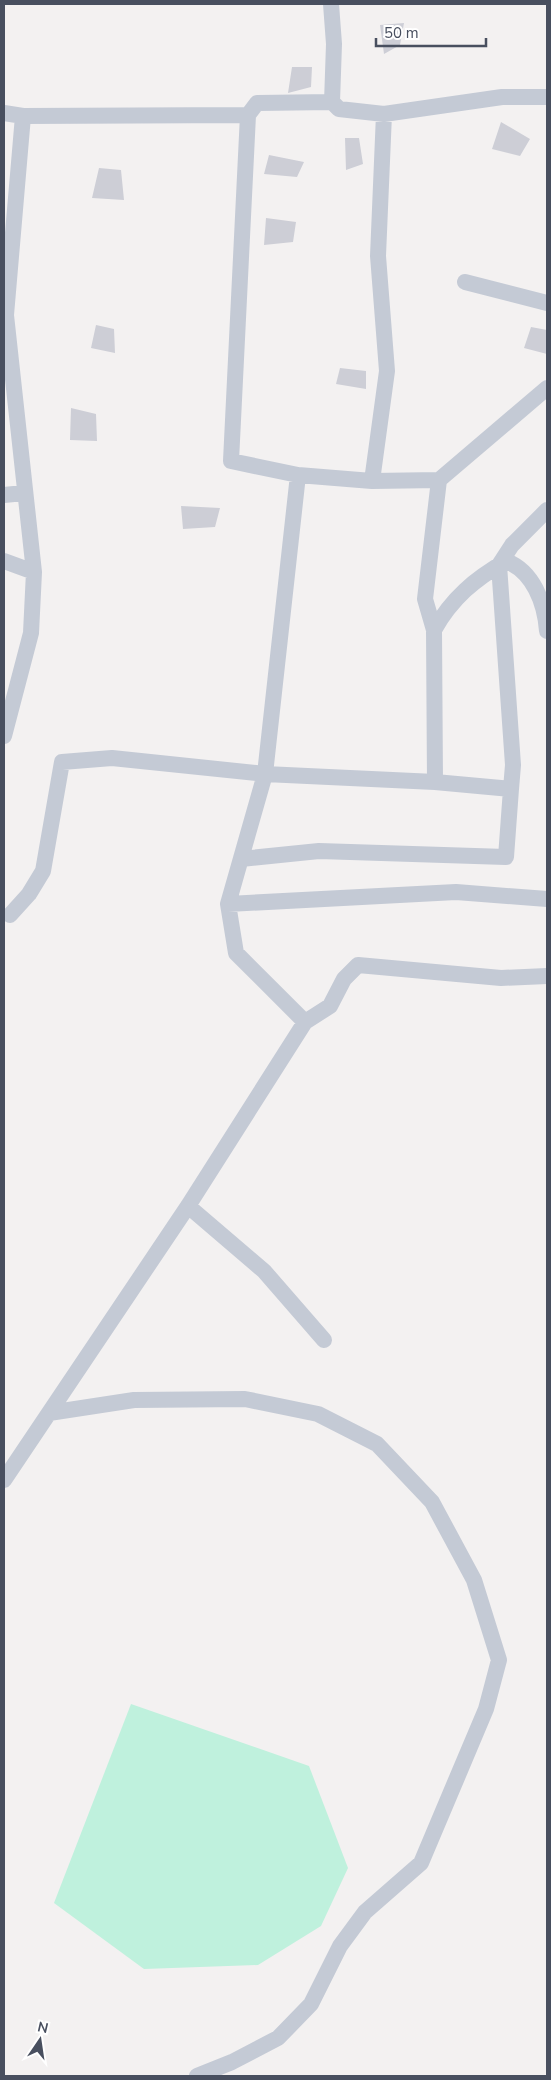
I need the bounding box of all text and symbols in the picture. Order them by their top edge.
scale bar [376,15,486,47]
text: 50 m [384,23,419,43]
north arrow [15,2015,65,2065]
text: N [36,2017,50,2038]

